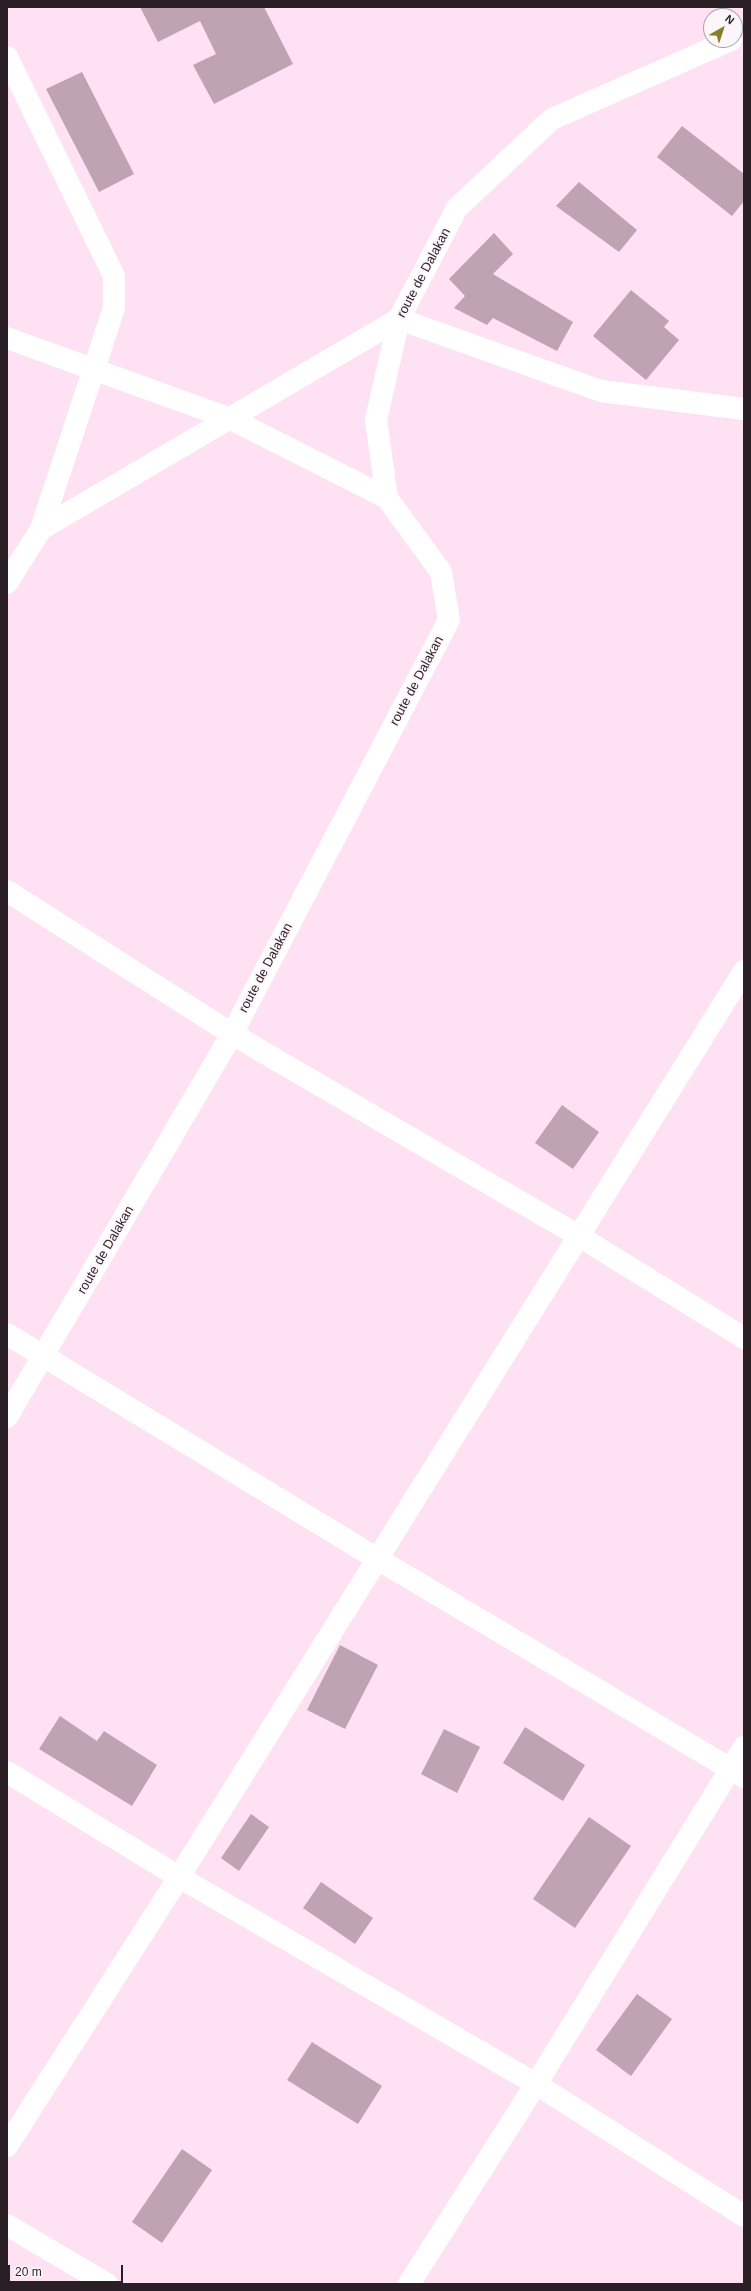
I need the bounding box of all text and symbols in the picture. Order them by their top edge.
north arrow [703,8,743,48]
text: N [723,12,737,27]
street label: route de Dalakan [394,226,454,320]
street label: route de Dalakan [387,634,447,728]
street label: route de Dalakan [236,921,296,1015]
street label: route de Dalakan [74,1203,138,1297]
scale bar [10,2257,125,2283]
text: 20 m [15,2265,42,2279]

